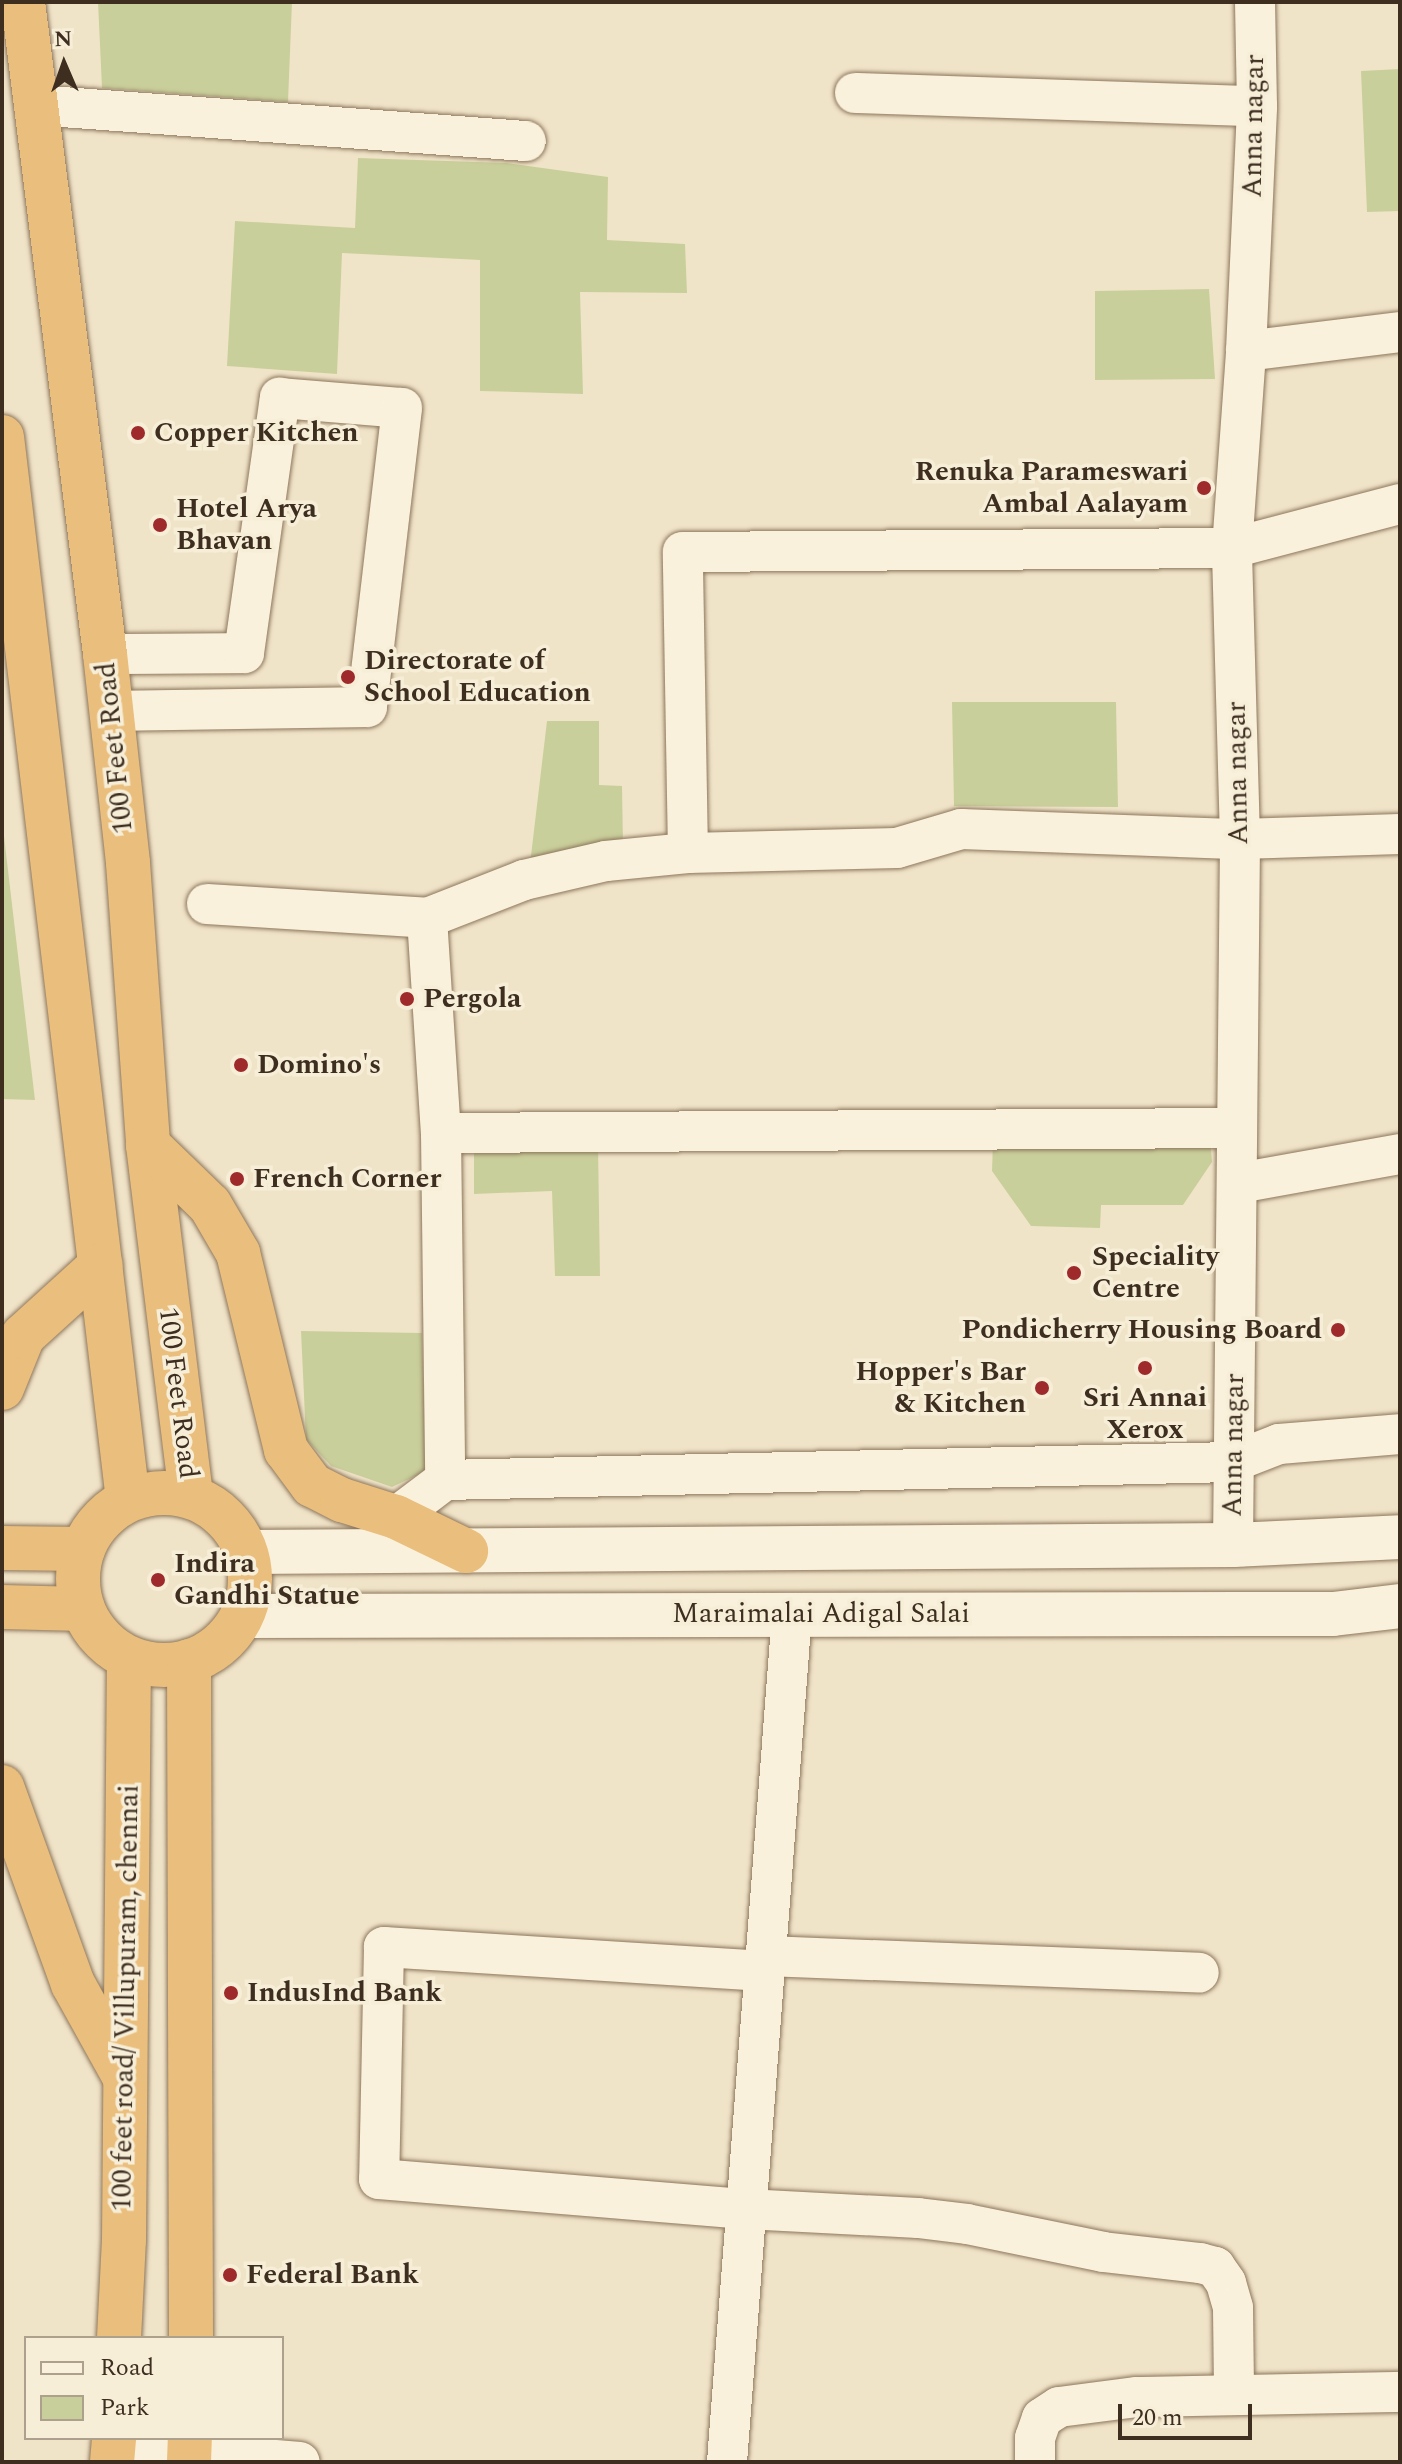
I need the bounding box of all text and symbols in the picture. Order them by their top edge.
text: N [54,23,73,56]
north arrow [24,24,104,104]
street label: Anna nagar [1236,54,1272,198]
place label: Copper Kitchen [154,416,359,450]
marker: Copper Kitchen [129,424,147,442]
place label: Renuka Parameswari Ambal Aalayam [915,455,1188,521]
marker: Renuka Parameswari Ambal Aalayam [1195,479,1213,497]
place label: Hotel Arya Bhavan [176,492,317,558]
marker: Hotel Arya Bhavan [151,516,169,534]
place label: Directorate of School Education [364,644,591,710]
street label: 100 Feet Road [89,660,141,836]
marker: Directorate of School Education [339,668,357,686]
street label: Anna nagar [1220,701,1256,845]
place label: Pergola [423,982,521,1016]
marker: Pergola [398,990,416,1008]
place label: Domino's [257,1048,381,1082]
marker: Domino's [232,1056,250,1074]
place label: French Corner [253,1162,441,1196]
marker: French Corner [228,1170,246,1188]
place label: Speciality Centre [1092,1240,1219,1306]
marker: Speciality Centre [1063,1262,1085,1284]
street label: 100 Feet Road [151,1305,205,1481]
place label: Pondicherry Housing Board [962,1313,1322,1347]
marker: Pondicherry Housing Board [1329,1321,1347,1339]
place label: Hopper's Bar & Kitchen [855,1355,1026,1421]
marker: Sri Annai Xerox [1136,1359,1154,1377]
street label: Anna nagar [1216,1373,1252,1517]
marker: Hopper's Bar & Kitchen [1033,1379,1051,1397]
place label: Sri Annai Xerox [1083,1381,1207,1447]
place label: Indira Gandhi Statue [174,1547,360,1613]
marker: Indira Gandhi Statue [149,1571,167,1589]
street label: Maraimalai Adigal Salai [672,1597,970,1631]
street label: 100 feet road/ Villupuram, chennai [105,1784,147,2212]
place label: IndusInd Bank [247,1976,442,2010]
marker: IndusInd Bank [222,1984,240,2002]
place label: Federal Bank [246,2258,419,2292]
marker: Federal Bank [221,2266,239,2284]
legend [24,2336,284,2440]
text: Road [100,2350,154,2386]
scale bar [1122,2388,1256,2438]
text: Park [100,2390,150,2426]
text: 20 m [1132,2400,1183,2436]

